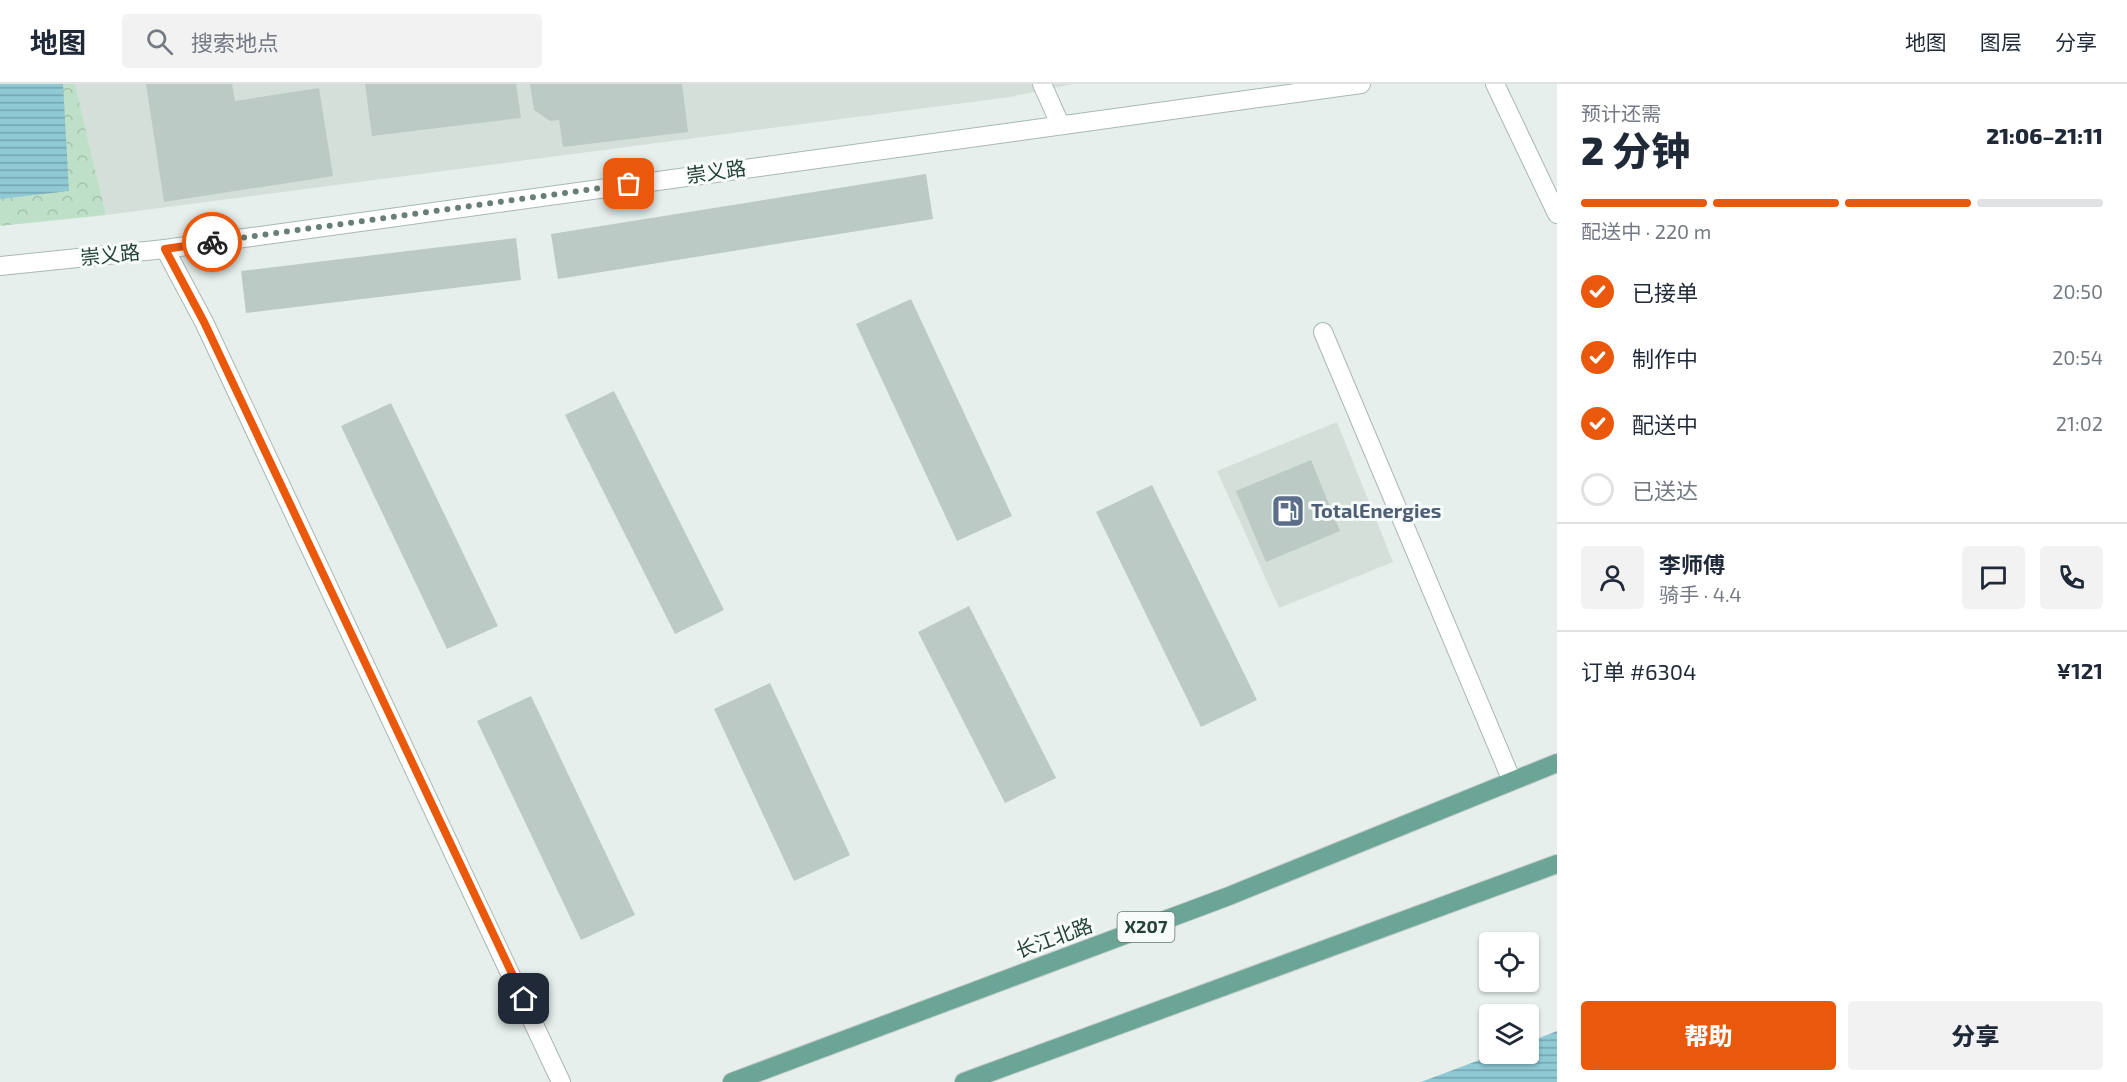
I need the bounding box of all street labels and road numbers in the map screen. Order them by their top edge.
street label: 崇义路 [684,155,747,187]
street label: 崇义路 [79,239,141,269]
street label: 长江北路 [1012,912,1095,962]
road number: X207 [1118,912,1174,942]

